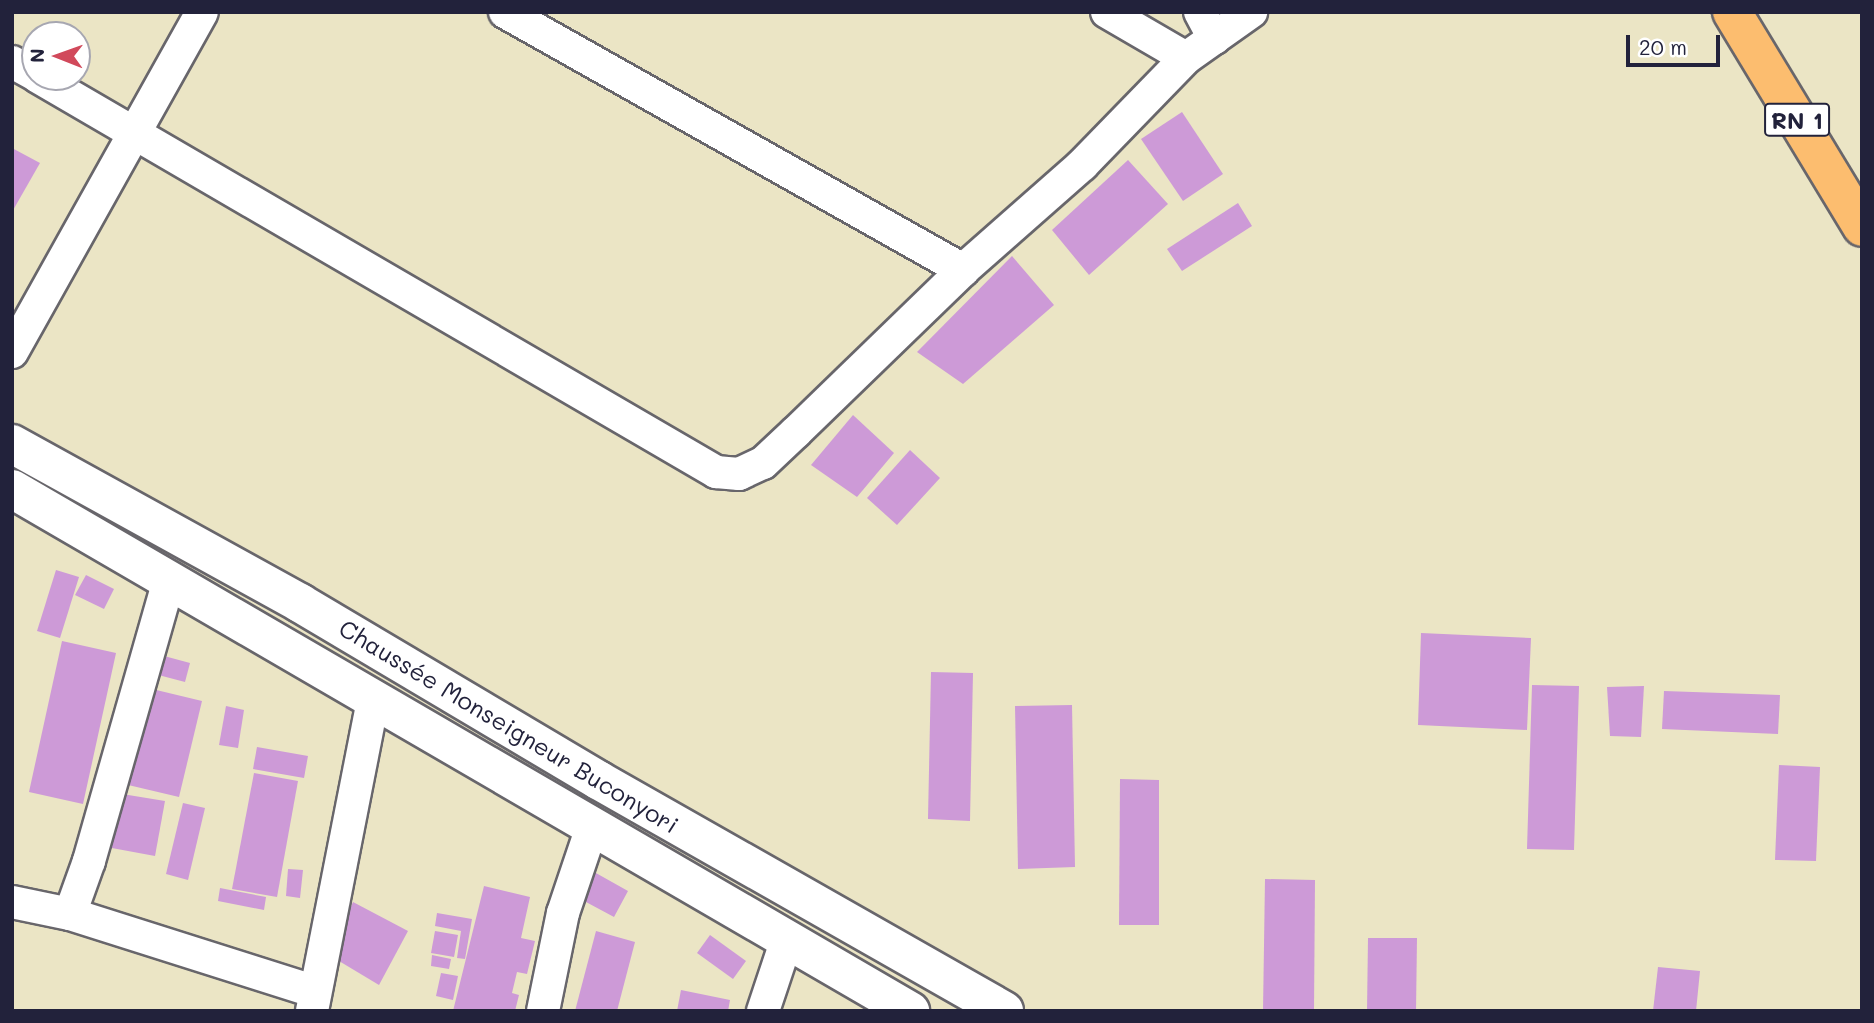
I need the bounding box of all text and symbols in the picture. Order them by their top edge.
north arrow [21,21,91,91]
scale bar [1629,21,1724,65]
text: 20 m [1639,33,1687,60]
text: N [24,48,49,63]
road number: RN 1 [1764,100,1830,140]
street label: Chaussée Monseigneur Buconyori [334,613,684,839]

